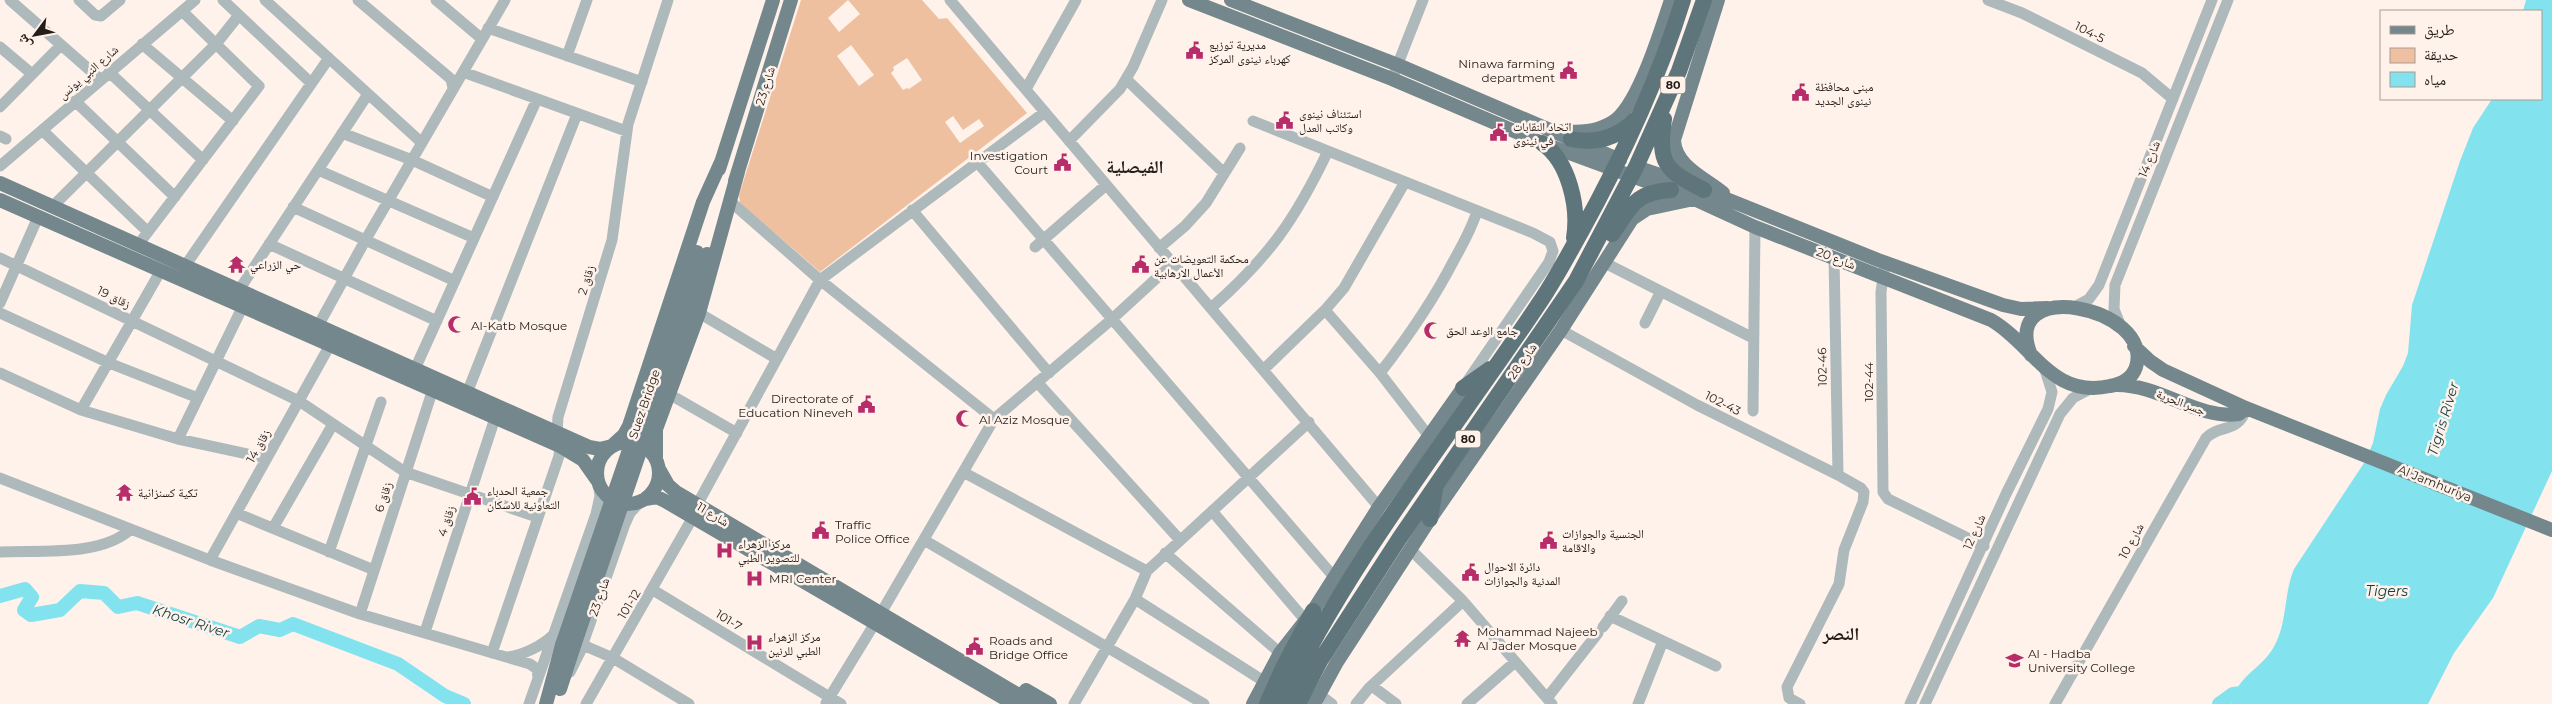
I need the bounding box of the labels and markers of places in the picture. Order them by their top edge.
place label: مديرية توزيع كهرباء نينوى المركز [1208,37,1290,66]
public building icon: مديرية توزيع كهرباء نينوى المركز [1185,41,1205,61]
place label: Ninawa farming department [1458,56,1555,85]
public building icon: Ninawa farming department [1559,60,1579,80]
place label: مبنى محافظة نينوى الجديد [1815,79,1873,108]
public building icon: مبنى محافظة نينوى الجديد [1791,83,1811,103]
place label: استئناف نينوى وكاتب العدل [1299,106,1362,135]
public building icon: استئناف نينوى وكاتب العدل [1275,110,1295,130]
place label: اتحاد النقابات في نينوى [1513,119,1571,151]
public building icon: اتحاد النقابات في نينوى [1489,123,1509,143]
place label: Investigation Court [970,148,1048,177]
public building icon: Investigation Court [1052,152,1072,172]
place label: محكمة التعويضات عن الأعمال الارهابية [1154,251,1249,280]
temple icon: حي الزراعي [226,254,246,274]
public building icon: محكمة التعويضات عن الأعمال الارهابية [1130,255,1150,275]
place label: حي الزراعي [250,257,301,275]
mosque icon: Al-Katb Mosque [447,315,467,335]
place label: Al-Katb Mosque [471,318,567,333]
mosque icon: جامع الوعد الحق [1422,320,1442,340]
place label: جامع الوعد الحق [1446,323,1518,338]
place label: Directorate of Education Nineveh [738,391,854,420]
public building icon: Directorate of Education Nineveh [857,395,877,415]
mosque icon: Al Aziz Mosque [955,409,975,429]
place label: Al Aziz Mosque [979,412,1070,427]
temple icon: تكية كسنزانية [114,482,134,502]
place label: جمعية الحدباء التعاونية للاسكان [487,483,560,512]
place label: تكية كسنزانية [138,485,198,500]
public building icon: جمعية الحدباء التعاونية للاسكان [463,487,483,507]
place label: Traffic Police Office [835,517,910,546]
public building icon: Traffic Police Office [811,521,831,541]
place label: الجنسية والجوازات والاقامة [1562,526,1644,555]
public building icon: الجنسية والجوازات والاقامة [1538,530,1558,550]
place label: مركز الزهراء للتصوير الطبي [738,536,800,568]
hospital icon: مركز الزهراء للتصوير الطبي [714,540,734,560]
place label: دائرة الاحوال المدنية والجوازات [1484,559,1561,588]
public building icon: دائرة الاحوال المدنية والجوازات [1460,563,1480,583]
hospital icon: MRI Center [745,568,765,588]
place label: MRI Center [769,571,836,586]
place label: Mohammad Najeeb Al Jader Mosque [1477,624,1598,653]
temple icon: Mohammad Najeeb Al Jader Mosque [1453,628,1473,648]
place label: مركز الزهراء الطبي للرنين [768,629,821,661]
hospital icon: مركز الزهراء الطبي للرنين [744,633,764,653]
place label: Roads and Bridge Office [989,633,1068,662]
public building icon: Roads and Bridge Office [965,637,985,657]
place label: Al - Hadba University College [2028,646,2135,675]
school or university icon: Al - Hadba University College [2004,650,2024,670]

